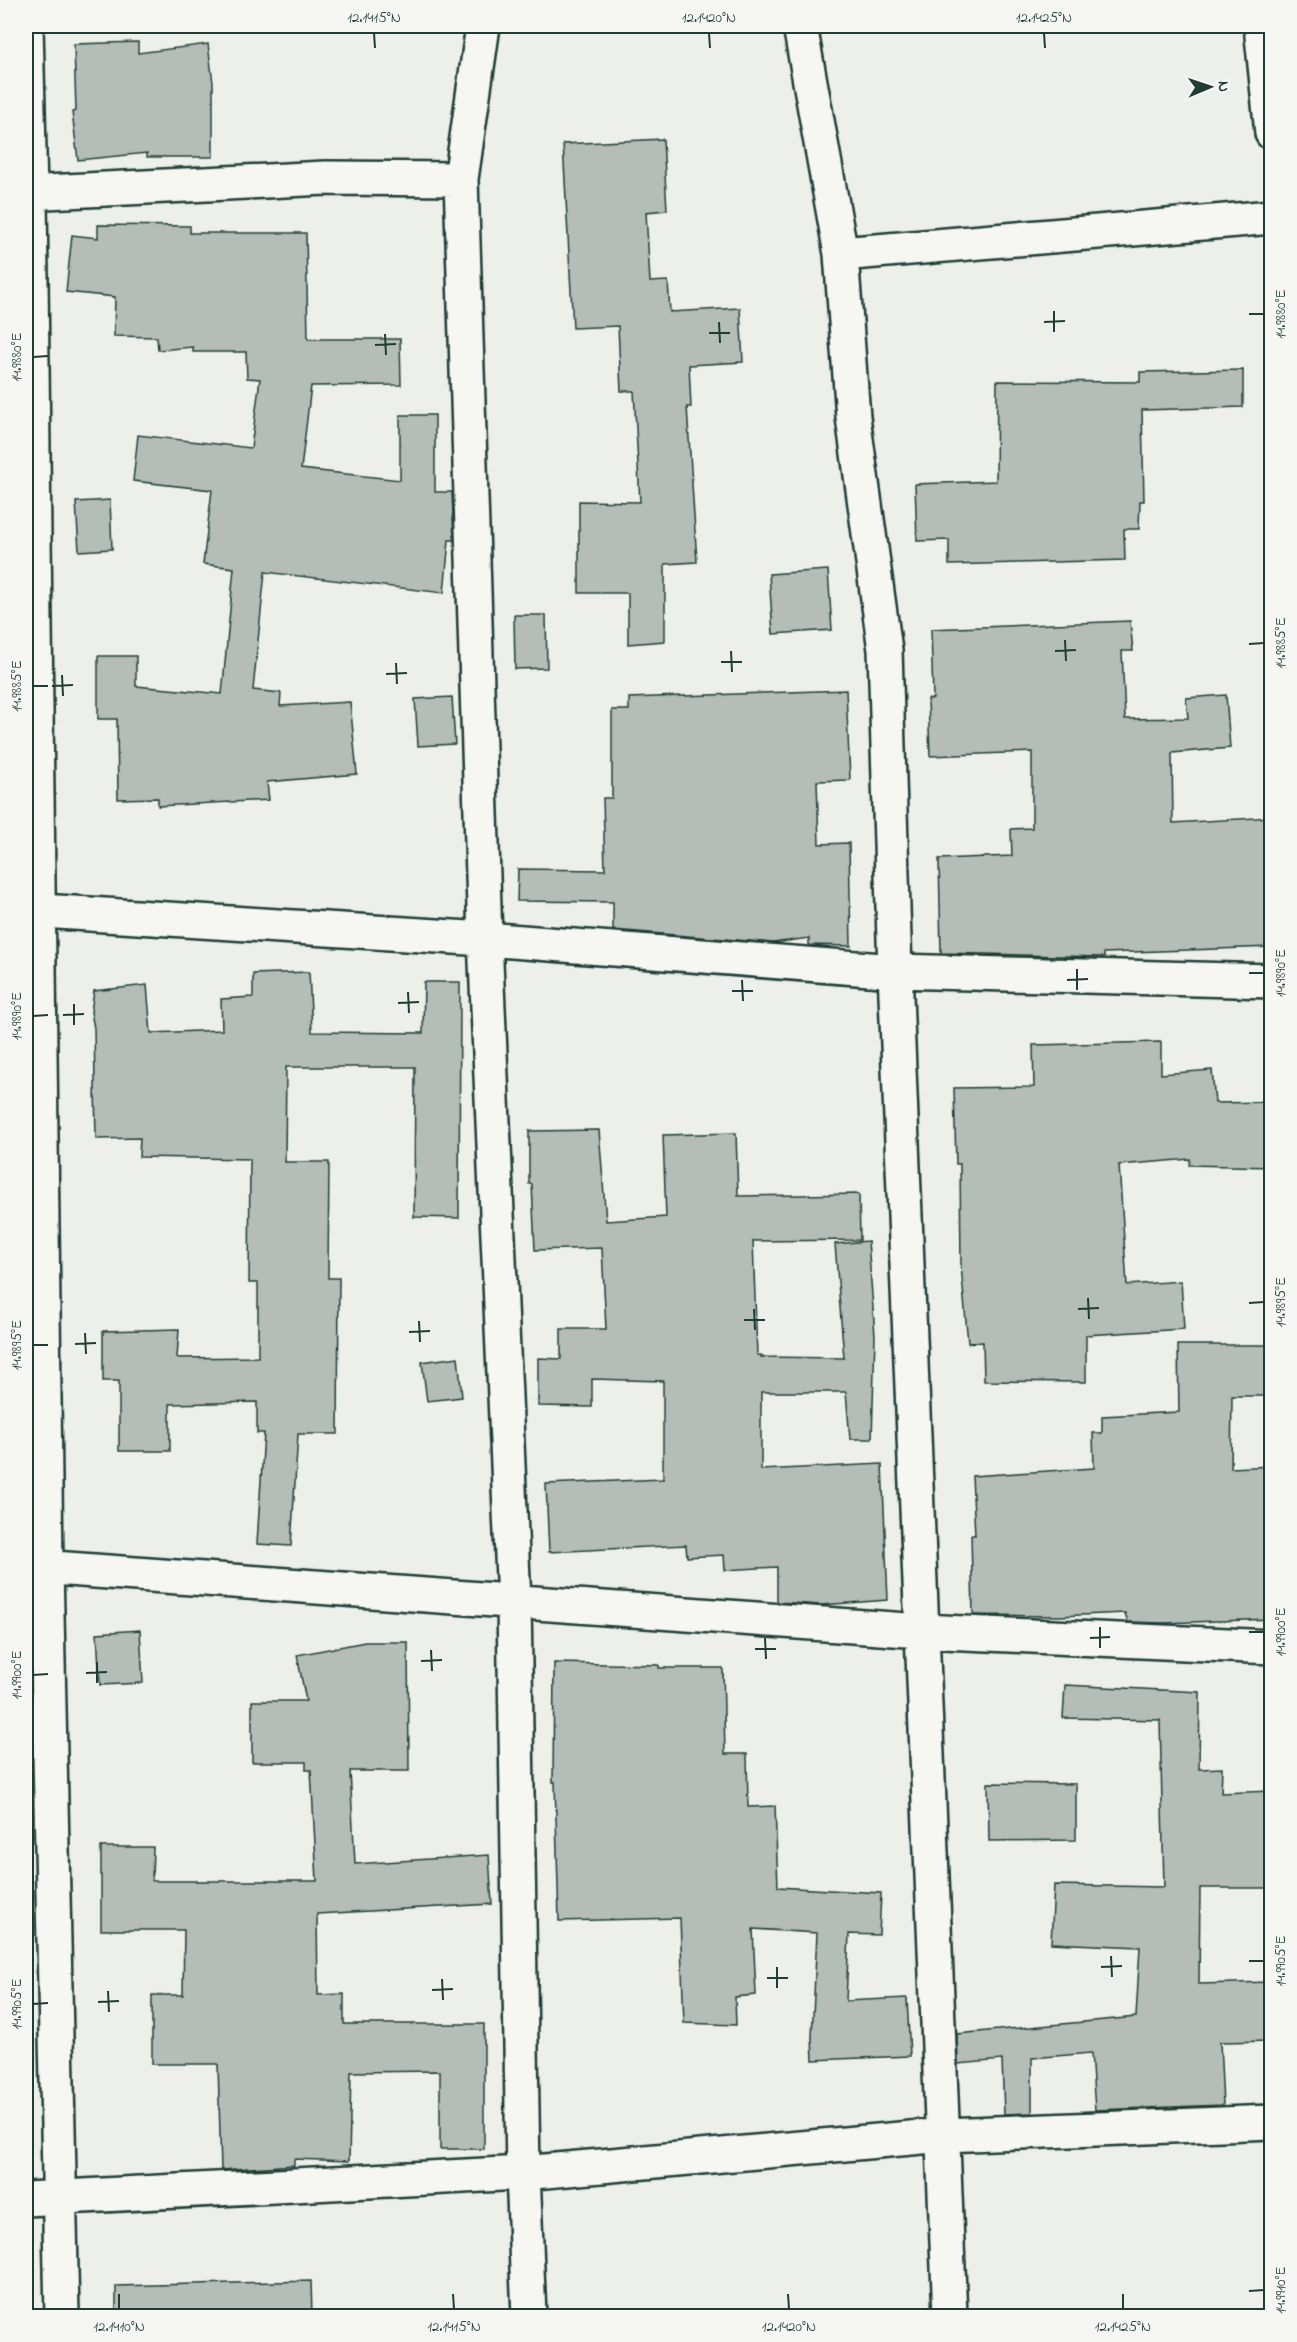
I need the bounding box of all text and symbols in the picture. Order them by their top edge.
text: 12.1415°N [347,7,401,29]
text: 12.1420°N [682,7,736,29]
text: 12.1425°N [1016,7,1072,29]
north arrow [1180,57,1240,117]
text: N [1211,81,1235,93]
text: 14.9880°E [1270,289,1292,339]
text: 14.9880°E [6,332,28,382]
text: 14.9885°E [1270,617,1292,669]
text: 14.9885°E [6,660,28,712]
text: 14.9890°E [1270,949,1292,997]
text: 14.9890°E [6,992,28,1040]
text: 14.9895°E [1270,1277,1292,1327]
text: 14.9895°E [6,1320,28,1370]
text: 14.9900°E [1270,1607,1292,1657]
text: 14.9900°E [6,1650,28,1700]
text: 14.9905°E [1270,1935,1292,1987]
text: 14.9905°E [6,1978,28,2030]
text: 14.9910°E [1270,2266,1292,2314]
text: 12.1410°N [93,2316,145,2338]
text: 12.1415°N [427,2316,481,2338]
text: 12.1420°N [762,2316,816,2338]
text: 12.1425°N [1095,2316,1151,2338]

